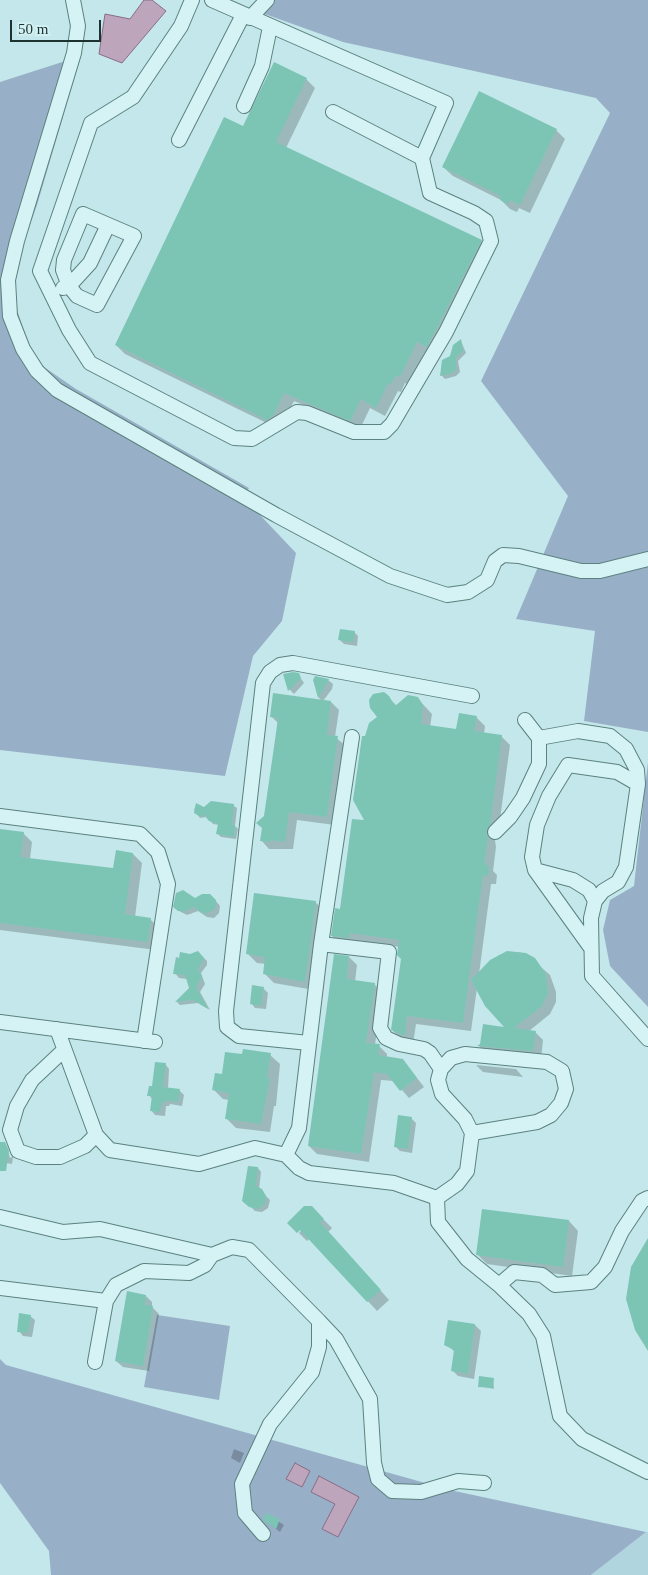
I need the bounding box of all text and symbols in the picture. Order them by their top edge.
scale bar [12,10,104,42]
text: 50 m [18,21,48,37]

